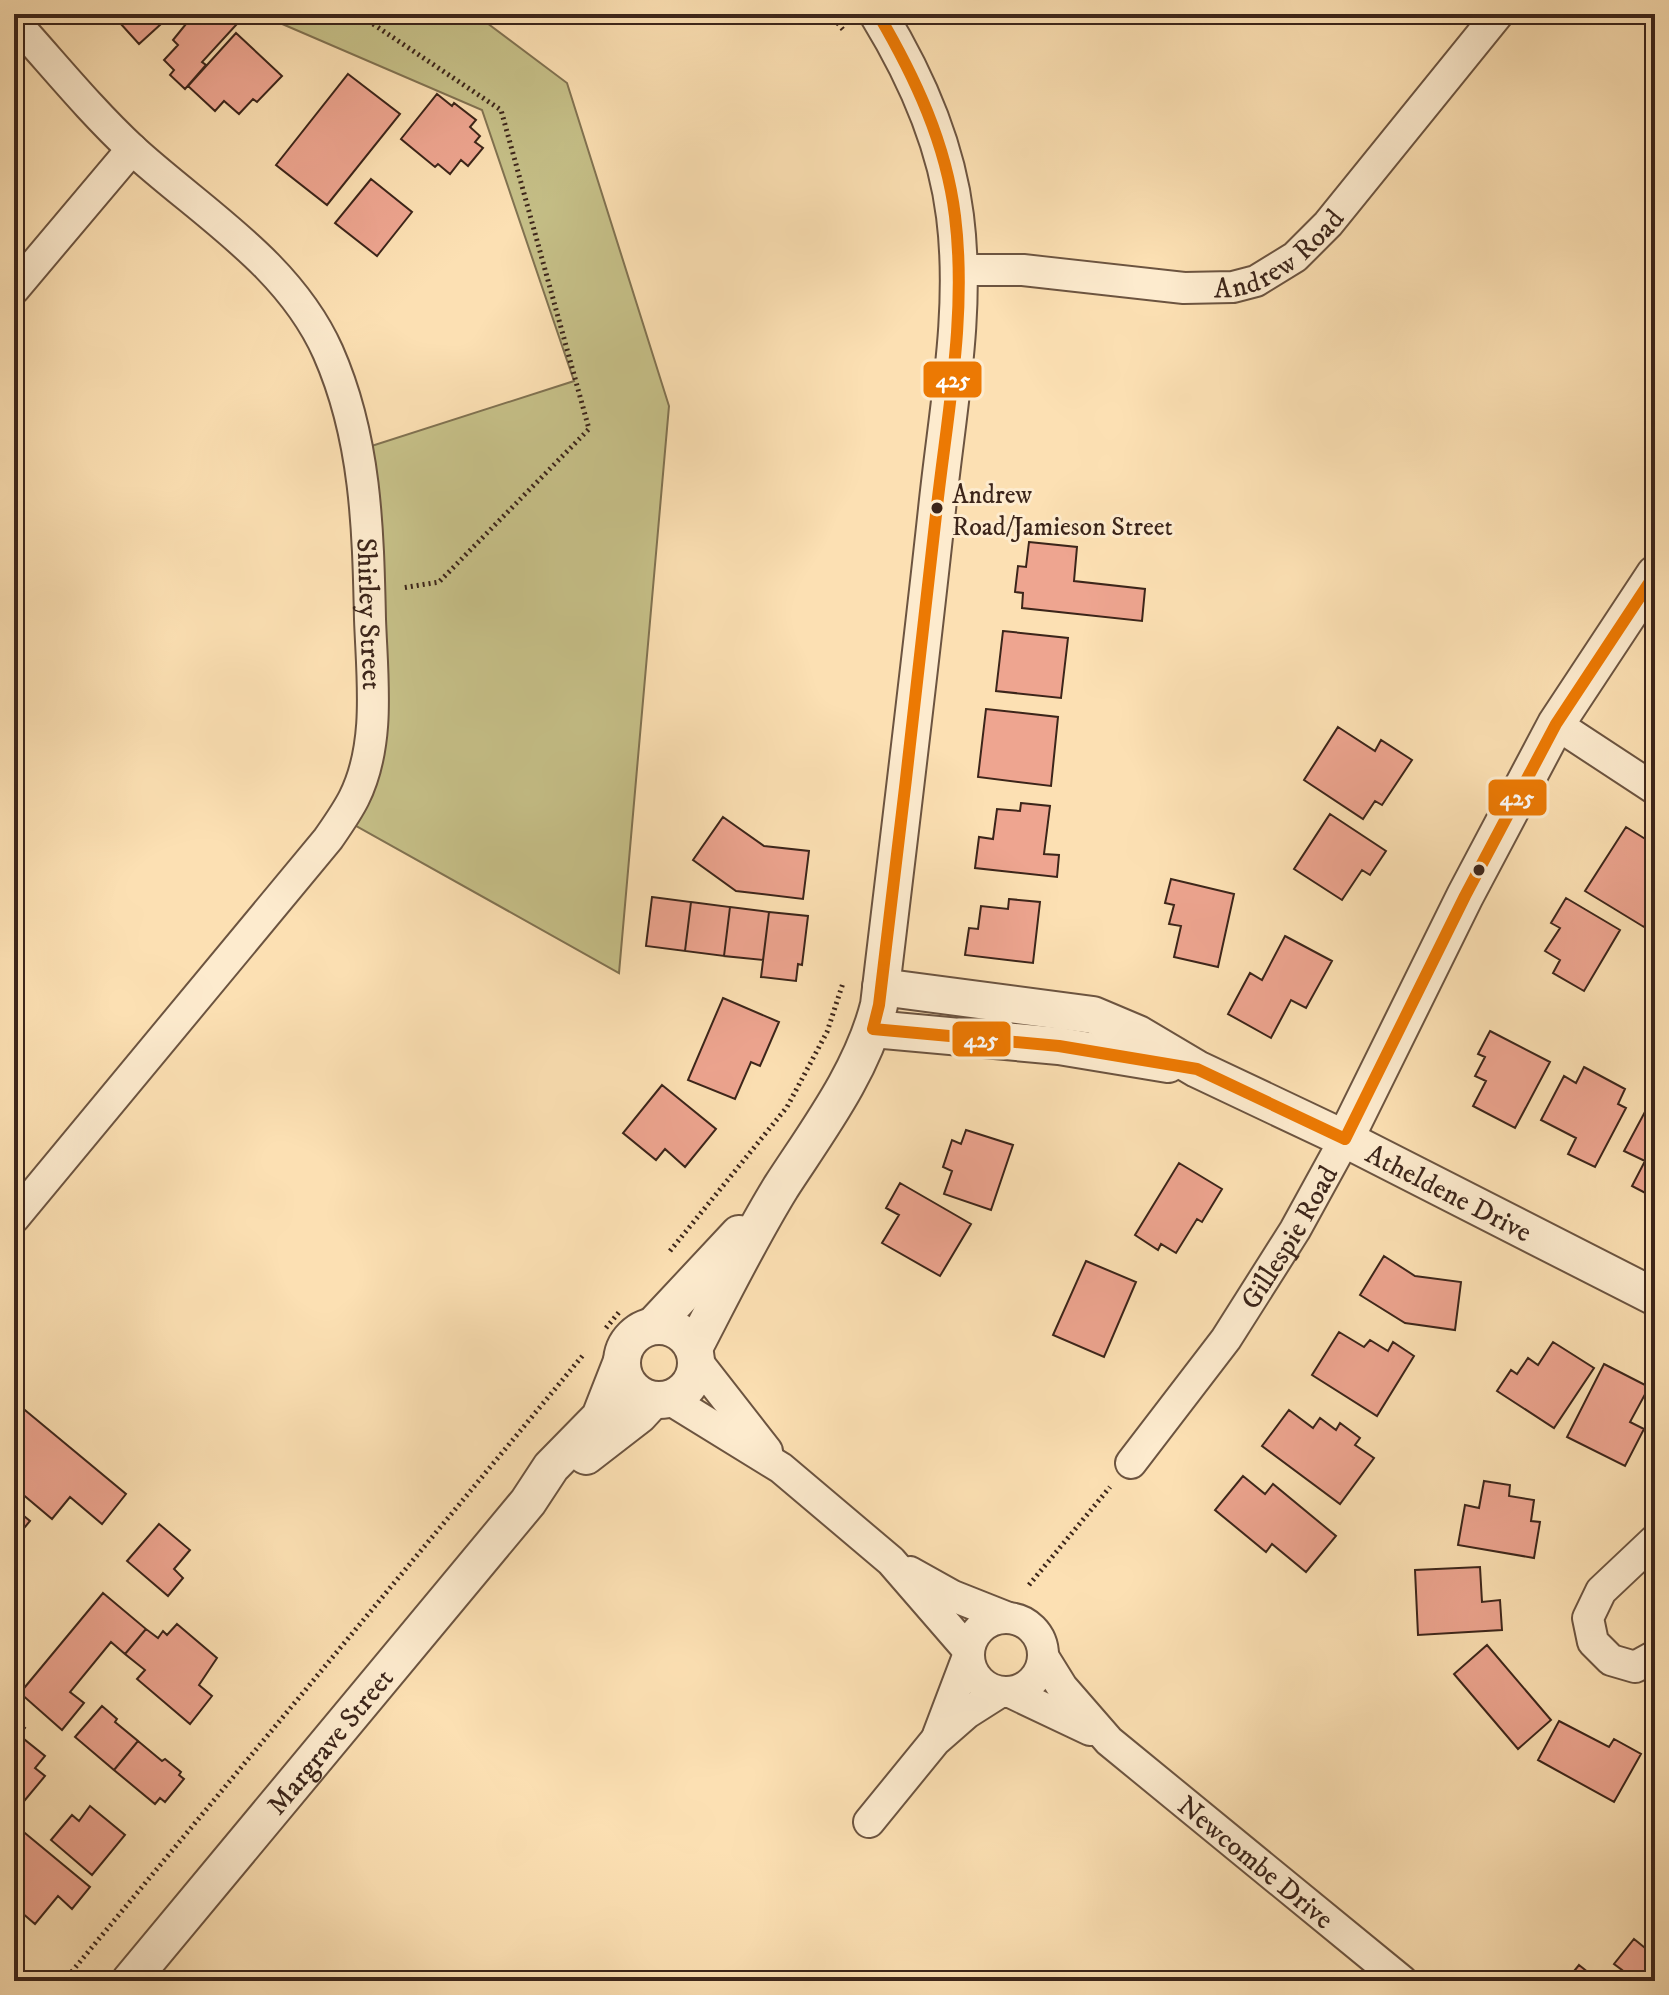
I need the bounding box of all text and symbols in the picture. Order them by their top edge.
street label: Andrew Road [1214,202,1352,306]
line badge: 425 [922,360,983,399]
text: 425 [936,367,970,394]
place label: Andrew Road/Jamieson Street [952,479,1173,544]
marker: Andrew Road/Jamieson Street [929,500,945,516]
street label: Shirley Street [348,537,389,690]
line badge: 425 [1487,778,1548,817]
text: 425 [1500,785,1534,812]
unlabelled marker [1471,862,1487,878]
line badge: 425 [951,1020,1012,1058]
text: 425 [964,1027,998,1054]
street label: Atheldene Drive [1360,1137,1537,1250]
street label: Gillespie Road [1233,1160,1346,1316]
street label: Margrave Street [260,1662,402,1822]
street label: Newcombe Drive [1170,1789,1340,1937]

